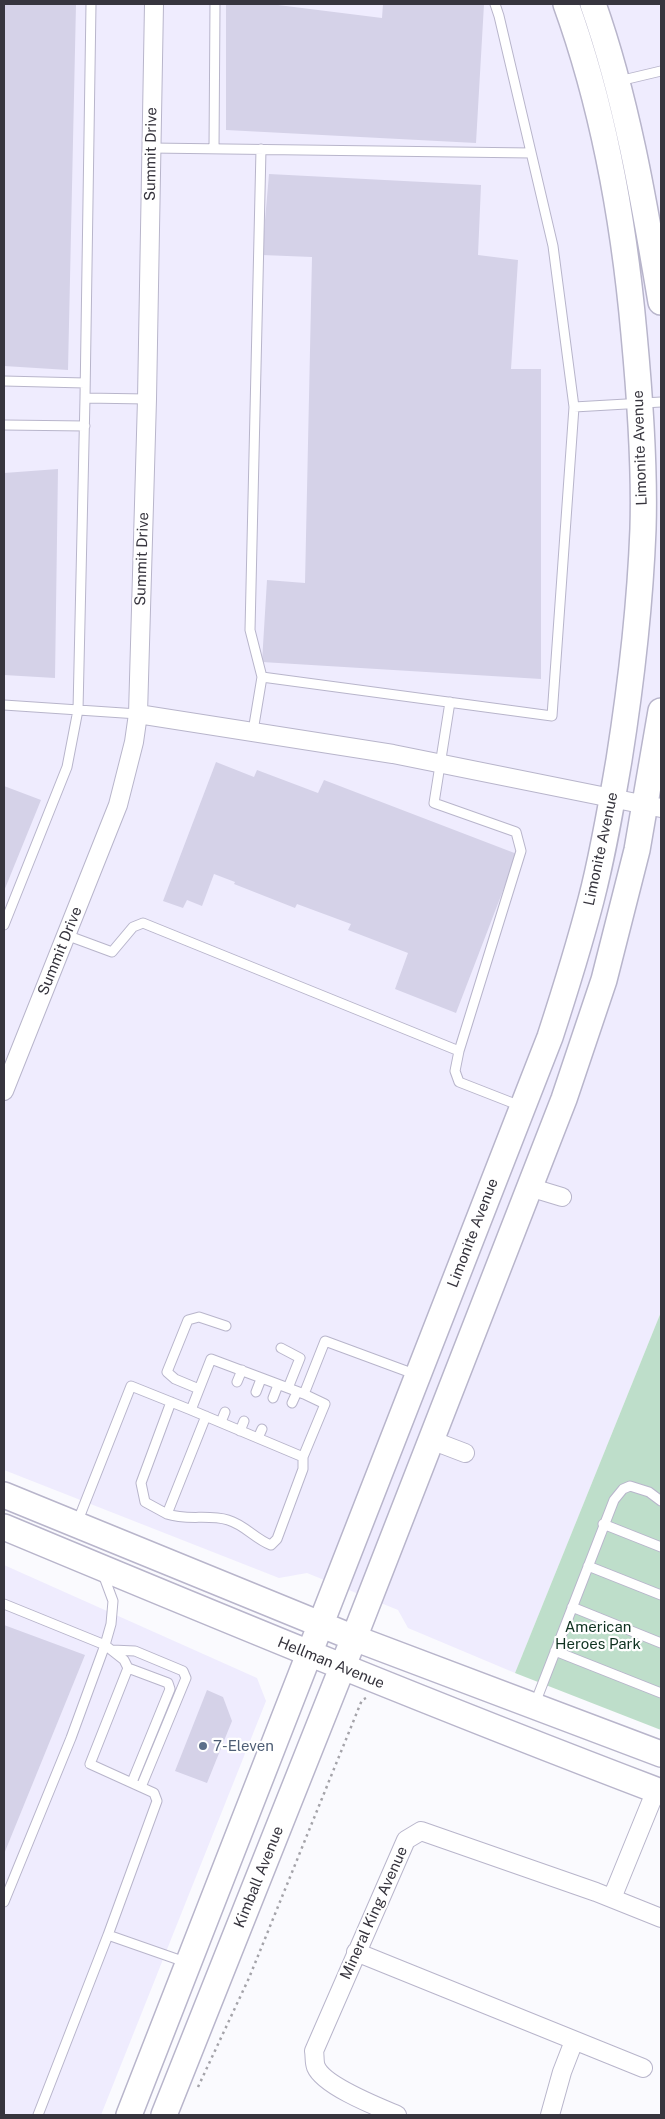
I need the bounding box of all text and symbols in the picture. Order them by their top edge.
street label: Summit Drive [141,107,161,201]
street label: Limonite Avenue [629,390,651,506]
street label: Summit Drive [131,512,153,606]
street label: Limonite Avenue [580,791,622,907]
street label: Summit Drive [34,904,86,998]
street label: Limonite Avenue [444,1176,502,1290]
park label: American Heroes Park [555,1618,641,1653]
street label: Hellman Avenue [275,1633,387,1693]
place label: 7-Eleven [213,1737,274,1755]
marker: 7-Eleven [197,1740,209,1752]
street label: Kimball Avenue [230,1823,288,1931]
street label: Mineral King Avenue [337,1844,411,1982]

